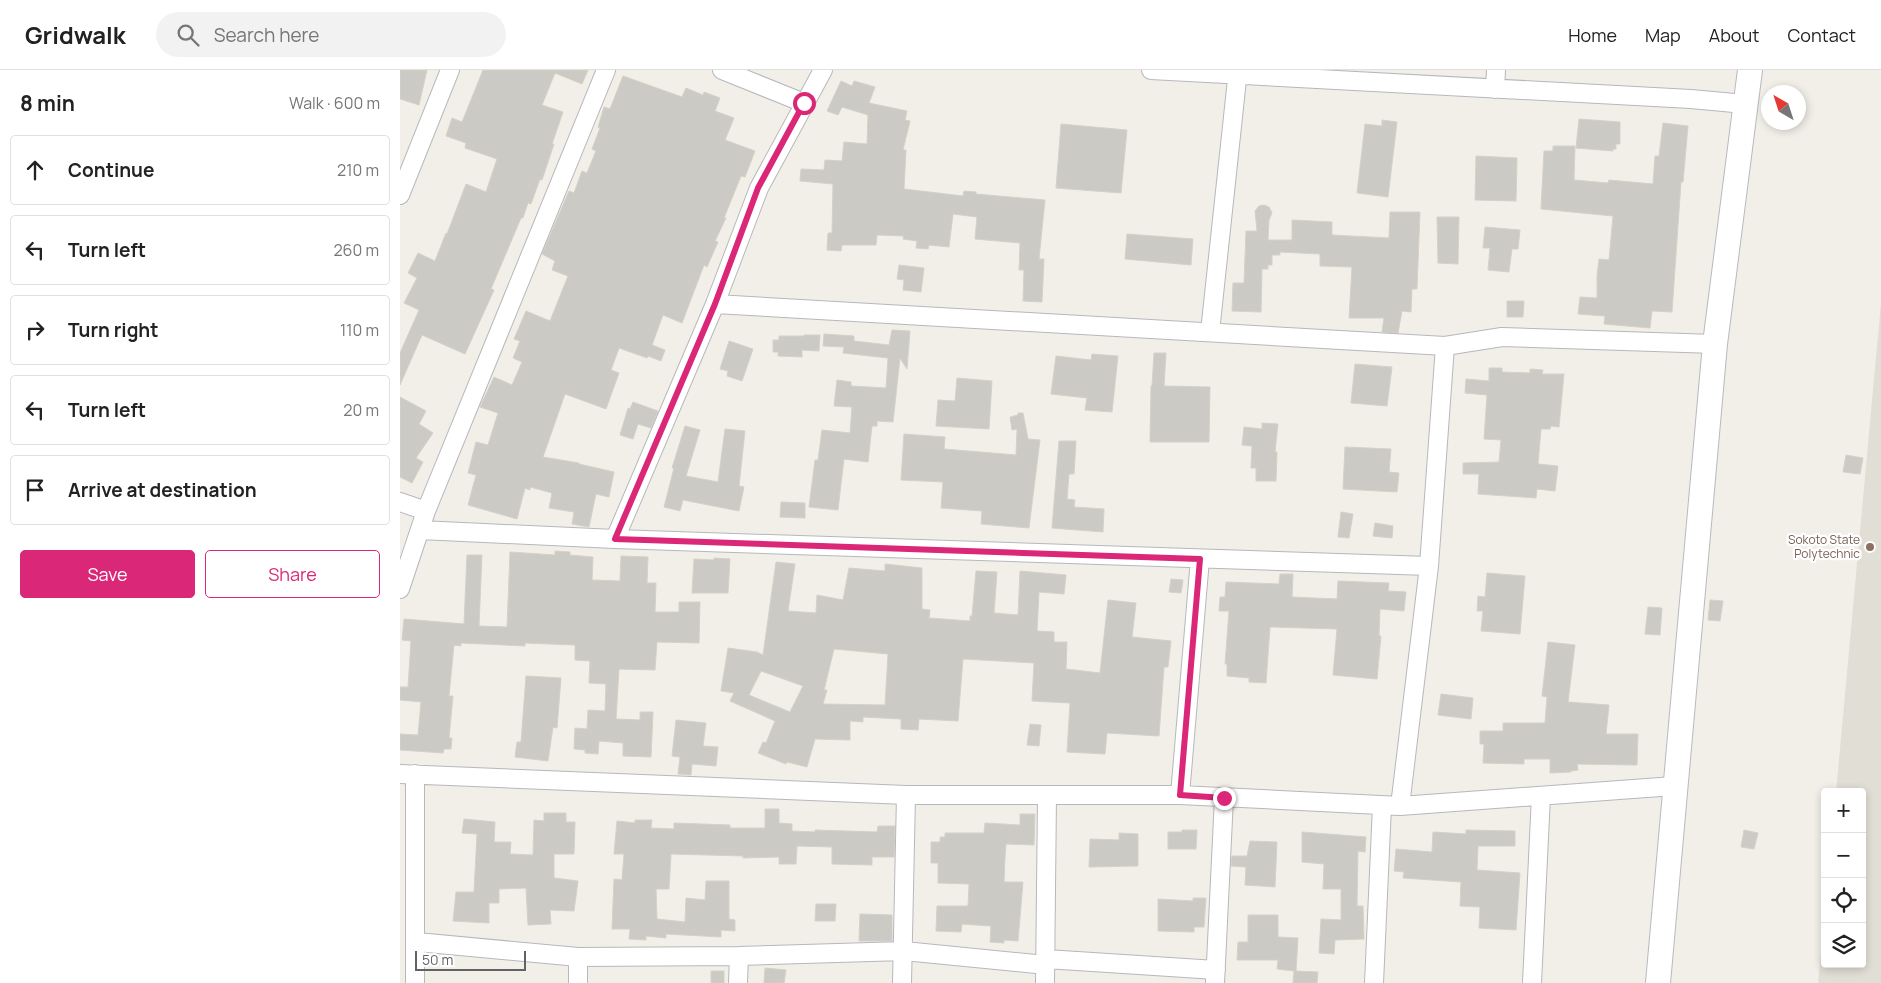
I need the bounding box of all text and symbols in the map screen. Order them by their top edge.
search box [156,12,506,57]
text: Gridwalk [25,18,126,51]
icon: search [174,21,202,49]
text: Search here [214,22,319,48]
text: Home [1568,23,1617,47]
text: Map [1645,23,1681,47]
text: About [1709,23,1759,47]
text: Contact [1787,23,1856,47]
north arrow [1761,85,1806,130]
text: 8 min [20,89,75,117]
text: Walk · 600 m [289,92,380,114]
route start [793,92,816,115]
icon: ahead [21,156,49,184]
text: Continue [68,157,154,183]
text: 210 m [337,159,379,181]
icon: left [21,236,49,264]
text: Turn left [68,237,146,263]
text: 260 m [333,239,379,261]
icon: right [21,316,49,344]
text: Turn right [68,317,158,343]
text: 110 m [340,319,379,341]
icon: left [21,396,49,424]
text: Turn left [68,397,146,423]
text: 20 m [343,399,379,421]
icon: arrive [21,476,49,504]
text: Arrive at destination [68,477,257,503]
place label: Sokoto State Polytechnic [1788,531,1860,562]
marker: Sokoto State Polytechnic [1864,541,1876,553]
button: Save [20,550,195,598]
button: Share [205,550,380,598]
route end [1213,787,1236,810]
map controls [1821,788,1866,968]
button: + [1821,788,1866,833]
button: − [1821,833,1866,878]
button: locate [1821,878,1866,923]
button: layers [1821,923,1866,968]
scale bar [415,948,526,971]
text: 50 m [422,950,453,969]

